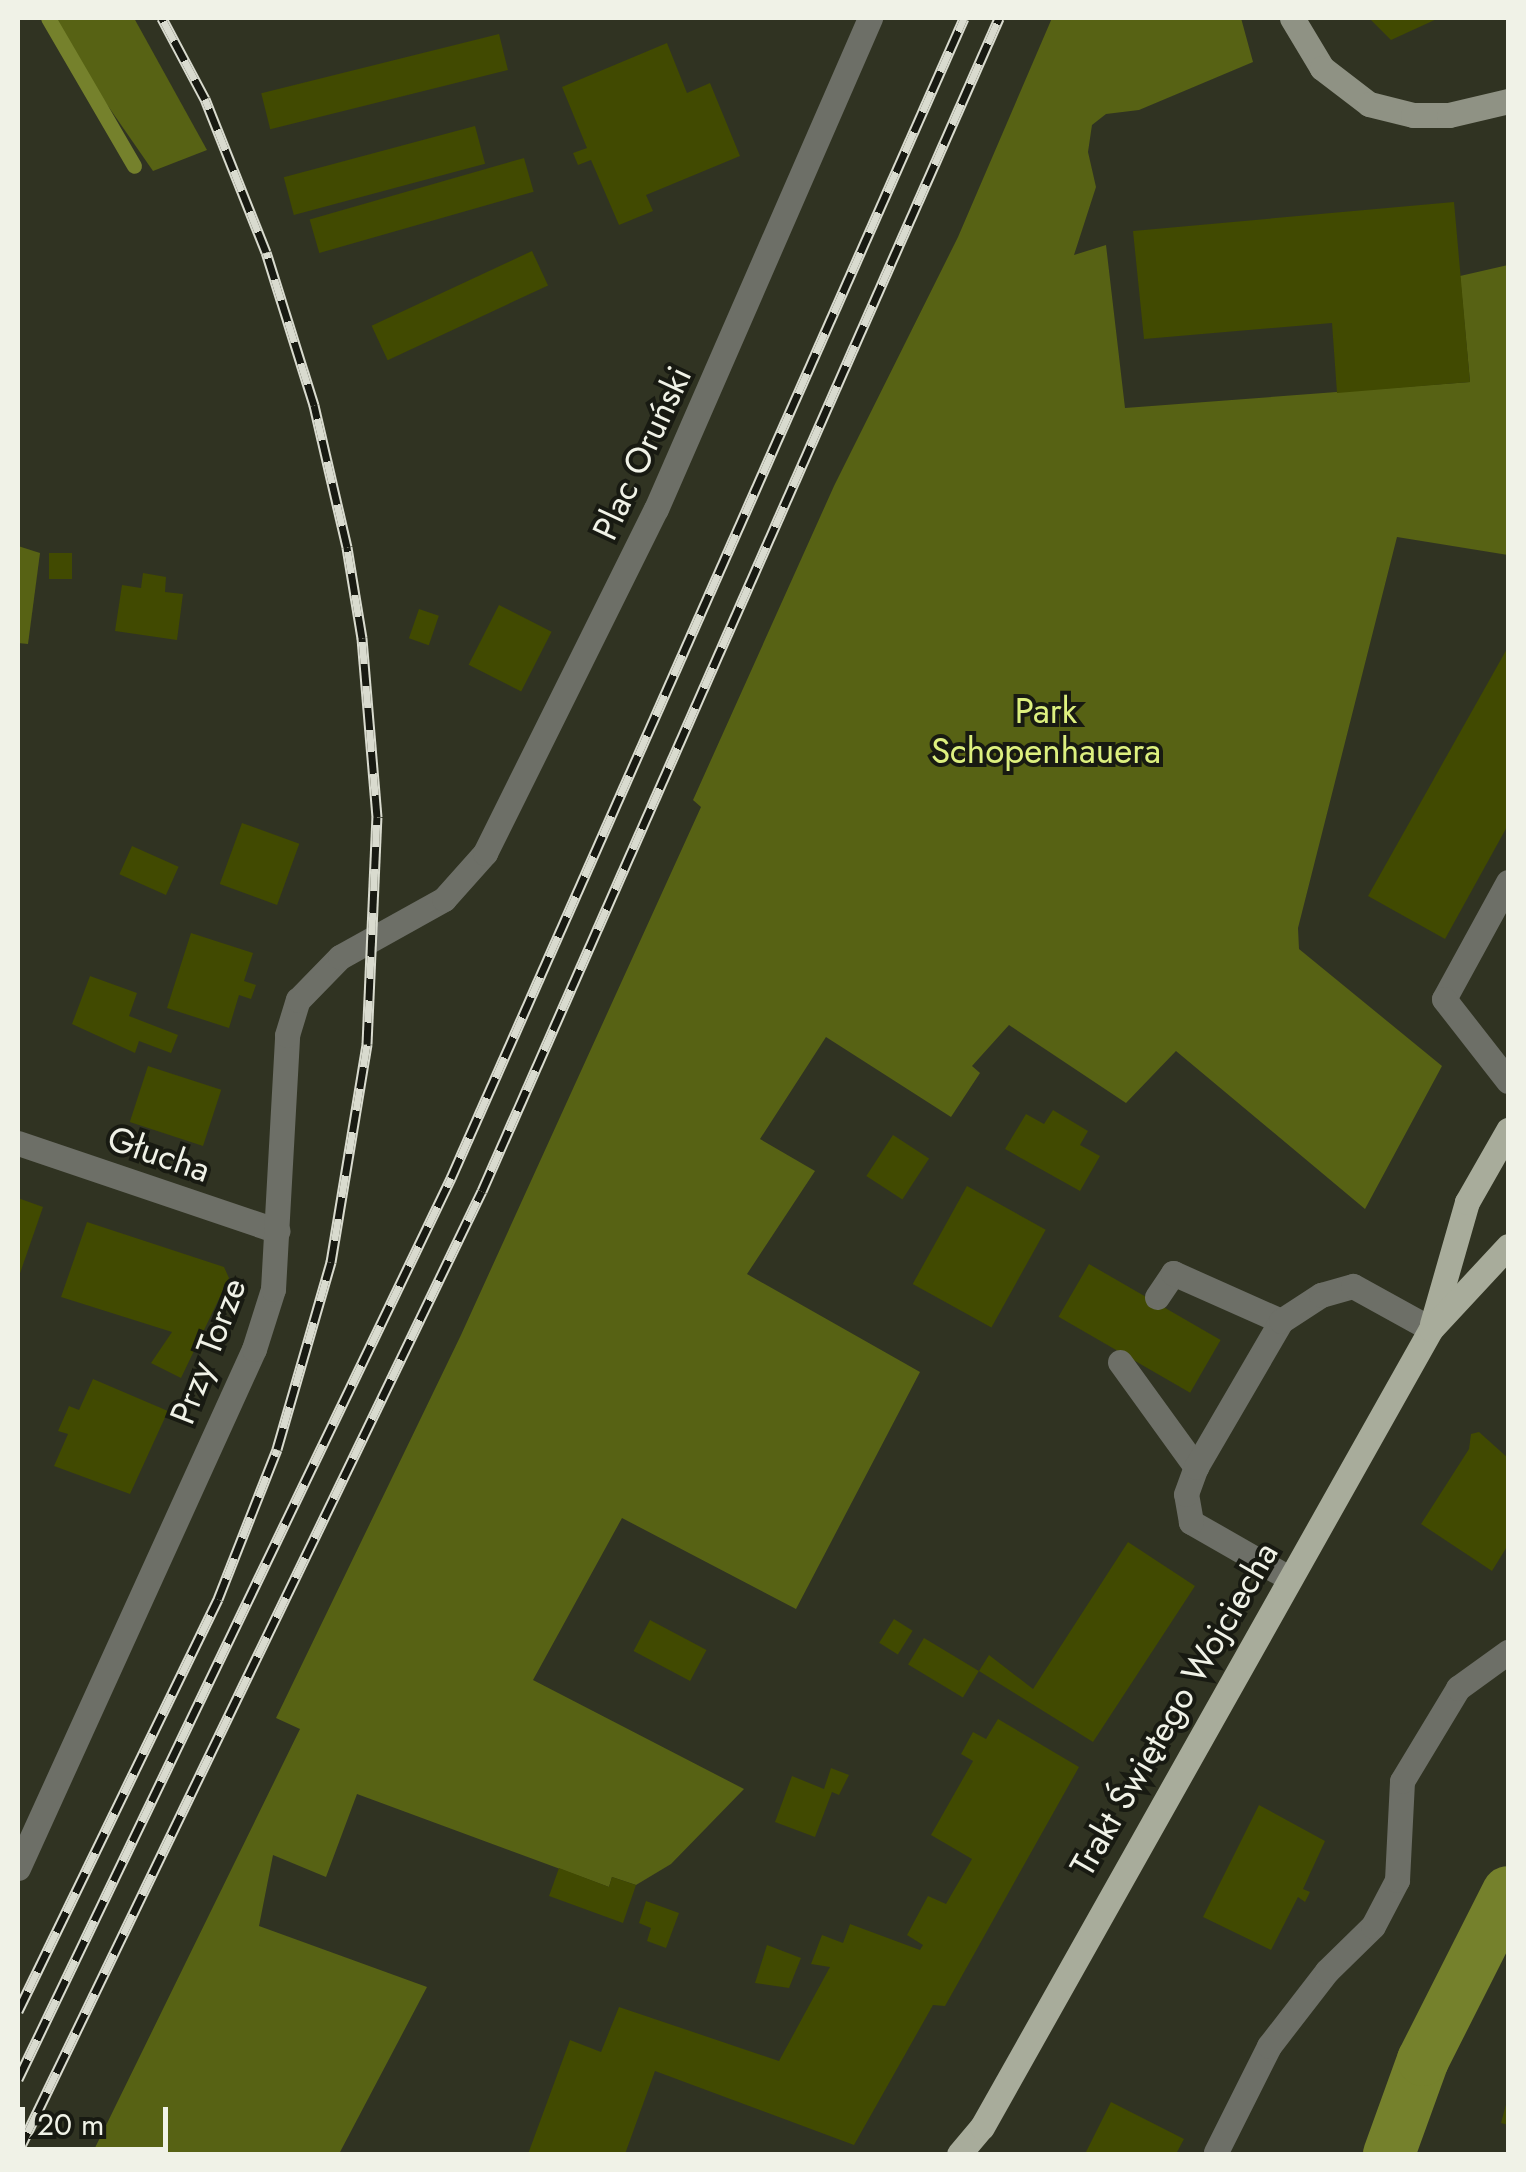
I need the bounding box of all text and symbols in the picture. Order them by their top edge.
street label: Plac Oruński [584,360,700,546]
park label: Park Schopenhauera [931,690,1161,772]
street label: Głucha [102,1117,216,1191]
street label: Przy Torze [161,1272,255,1430]
street label: Trakt Świętego Wojciecha [1061,1535,1287,1883]
scale bar [25,2087,172,2149]
text: 20 m [37,2103,104,2146]

